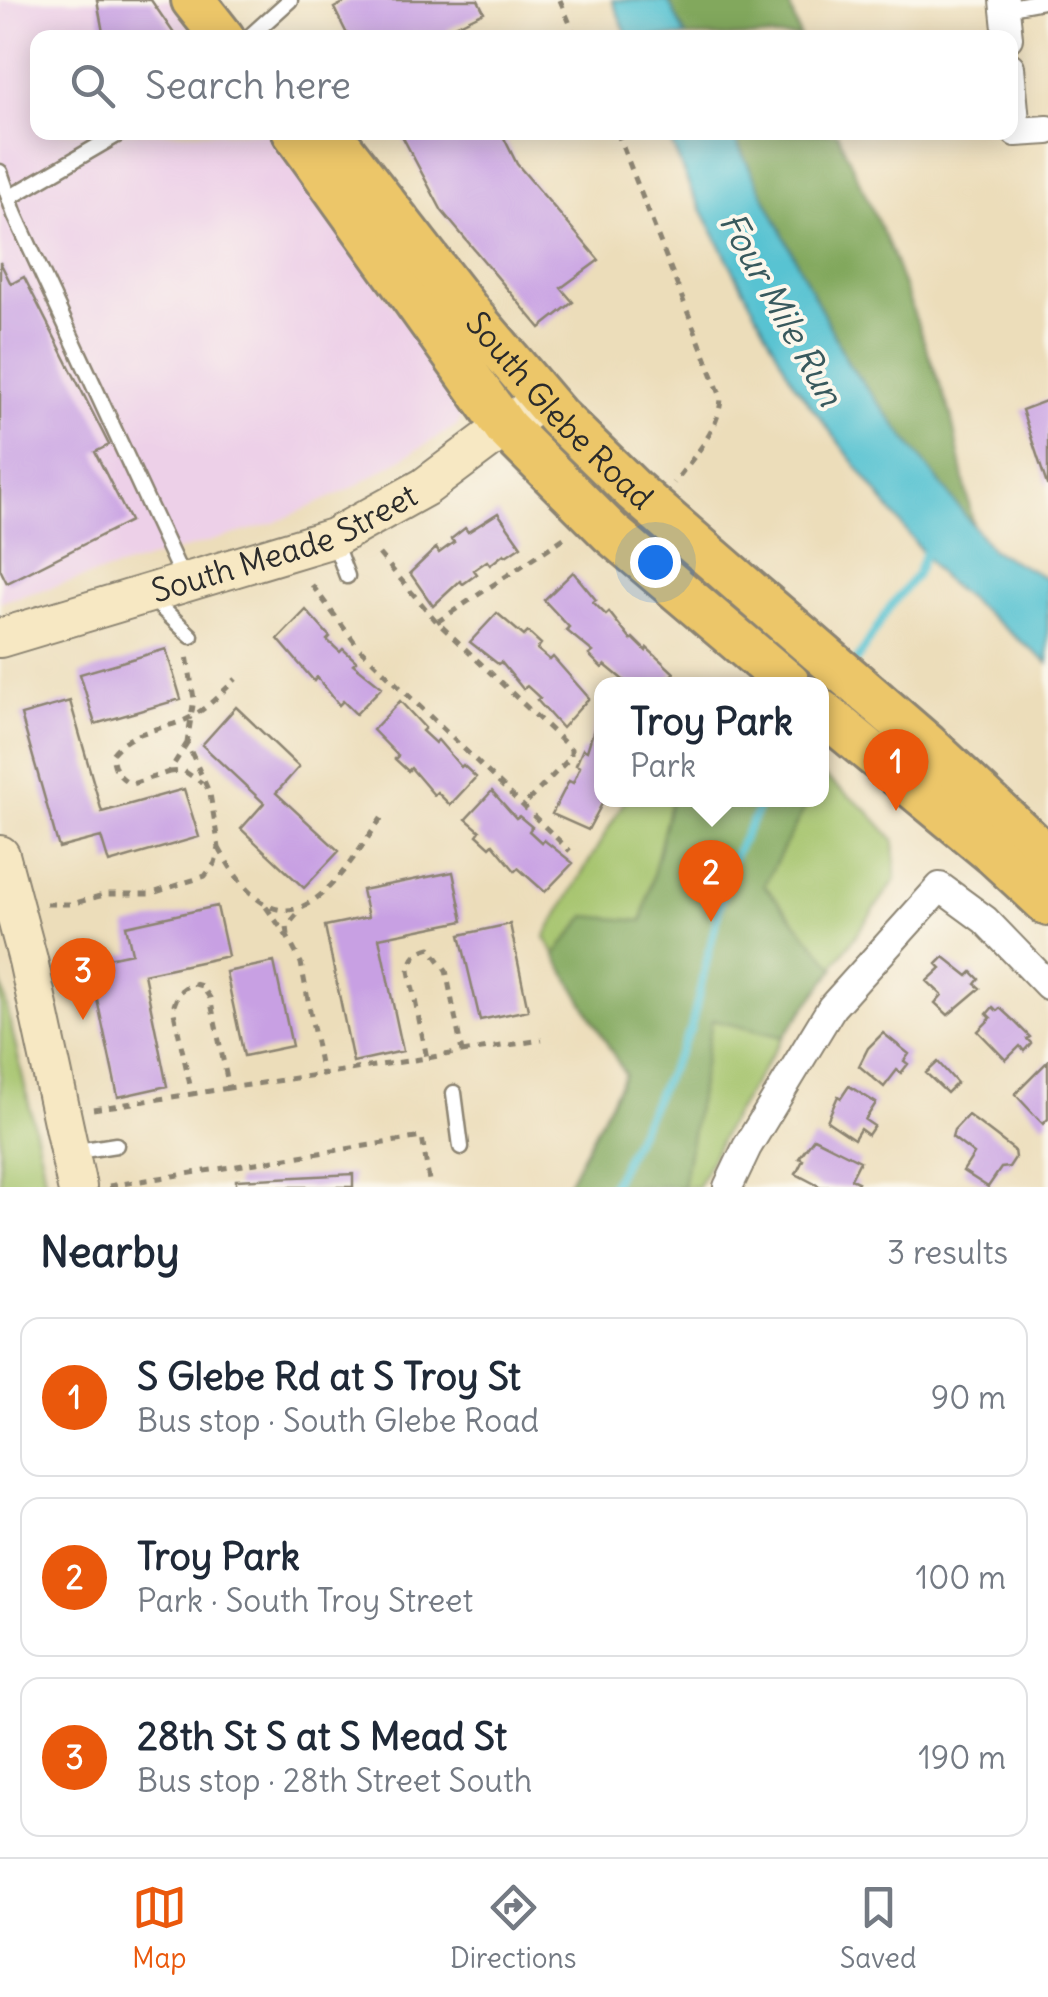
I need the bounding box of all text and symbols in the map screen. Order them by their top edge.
search box [30,30,1018,140]
icon: search [65,58,120,113]
text: Search here [145,62,351,109]
water label: Four Mile Run [711,204,854,414]
street label: South Glebe Road [457,303,662,518]
street label: South Meade Street [146,474,424,611]
your location [630,537,681,588]
popup [594,677,829,807]
text: Troy Park [630,698,793,745]
pin: 1 [864,728,928,811]
text: Park [630,745,696,786]
pin: 2 [678,840,744,922]
pin: 3 [51,938,116,1020]
text: Nearby [40,1226,179,1278]
text: 3 results [887,1232,1008,1273]
text: S Glebe Rd at S Troy St [137,1353,521,1400]
text: 1 [68,1377,81,1418]
text: 90 m [931,1377,1006,1418]
text: Bus stop · South Glebe Road [137,1400,539,1441]
text: Troy Park [137,1533,300,1580]
text: 2 [66,1557,83,1598]
text: 100 m [916,1557,1006,1598]
text: Park · South Troy Street [137,1580,473,1621]
text: 28th St S at S Mead St [137,1713,507,1760]
text: 3 [65,1737,84,1778]
text: 190 m [918,1737,1006,1778]
text: Bus stop · 28th Street South [137,1760,532,1801]
tab: Map [132,1880,187,1976]
tab: Directions [450,1880,576,1976]
tab: Saved [840,1880,916,1976]

